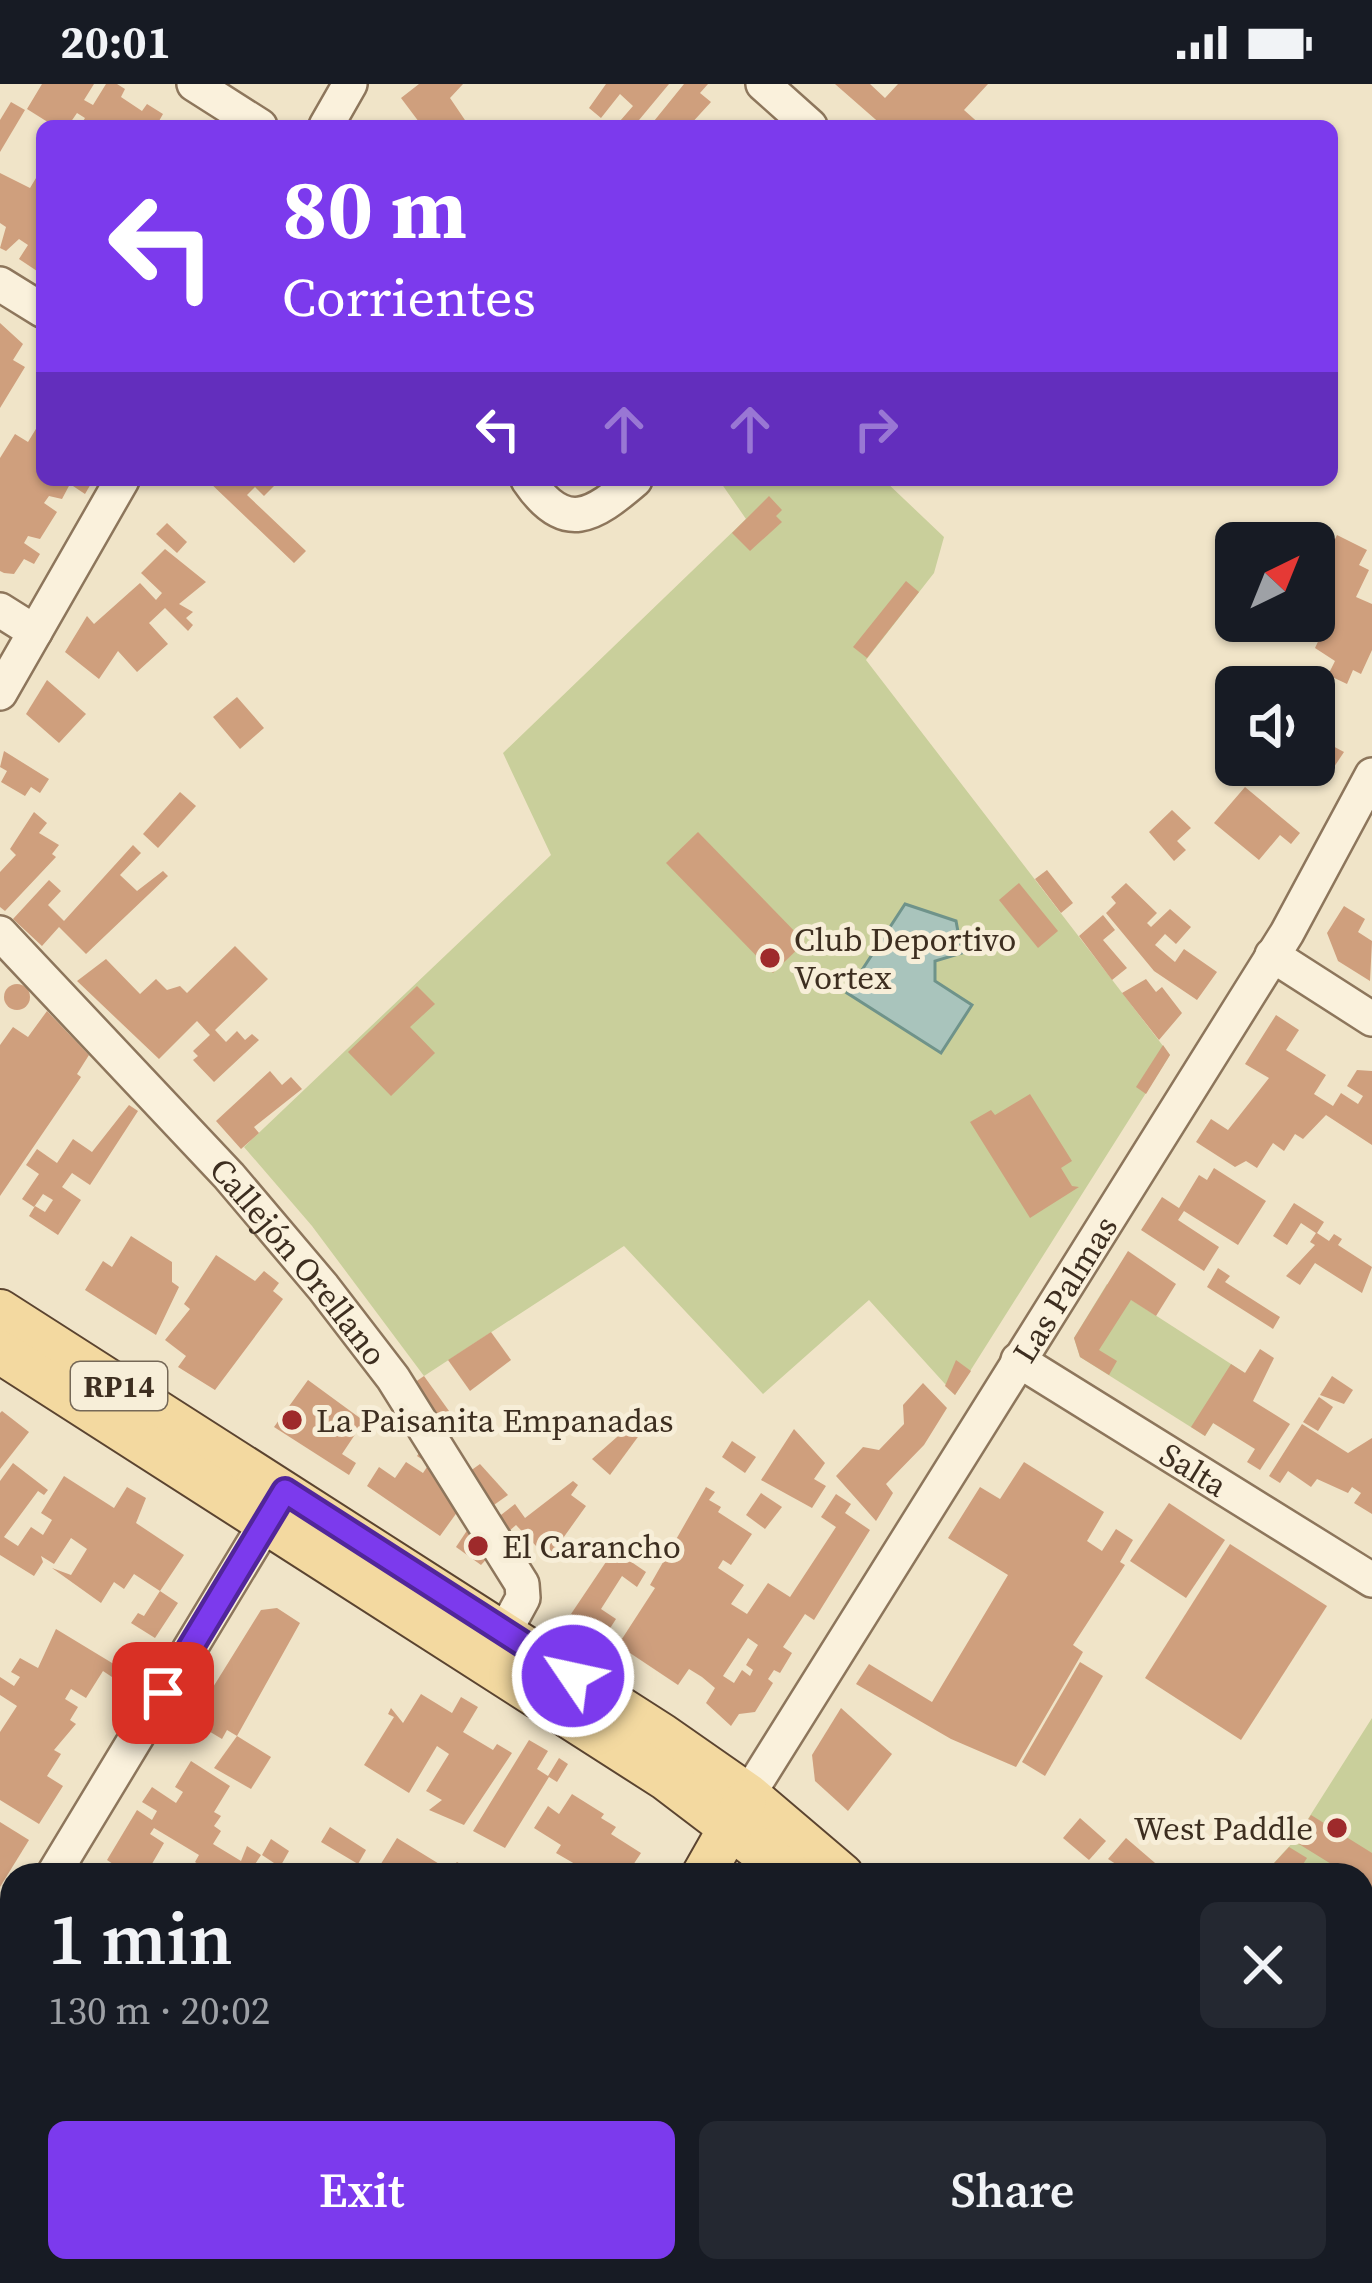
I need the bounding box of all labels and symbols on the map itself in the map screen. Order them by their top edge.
north arrow [1215,522,1335,642]
place label: Club Deportivo Vortex [794,917,1016,1000]
marker: Club Deportivo Vortex [757,945,783,971]
street label: Callejón Orellano [200,1147,398,1374]
street label: Las Palmas [1002,1207,1127,1371]
road number: RP14 [71,1362,167,1410]
place label: La Paisanita Empanadas [316,1398,674,1443]
marker: La Paisanita Empanadas [279,1407,305,1433]
street label: Salta [1152,1431,1236,1507]
place label: El Carancho [502,1524,681,1569]
marker: El Carancho [465,1533,491,1559]
position arrow [510,1613,636,1739]
pin [112,1642,214,1744]
place label: West Paddle [1134,1806,1313,1851]
marker: West Paddle [1324,1815,1350,1841]

